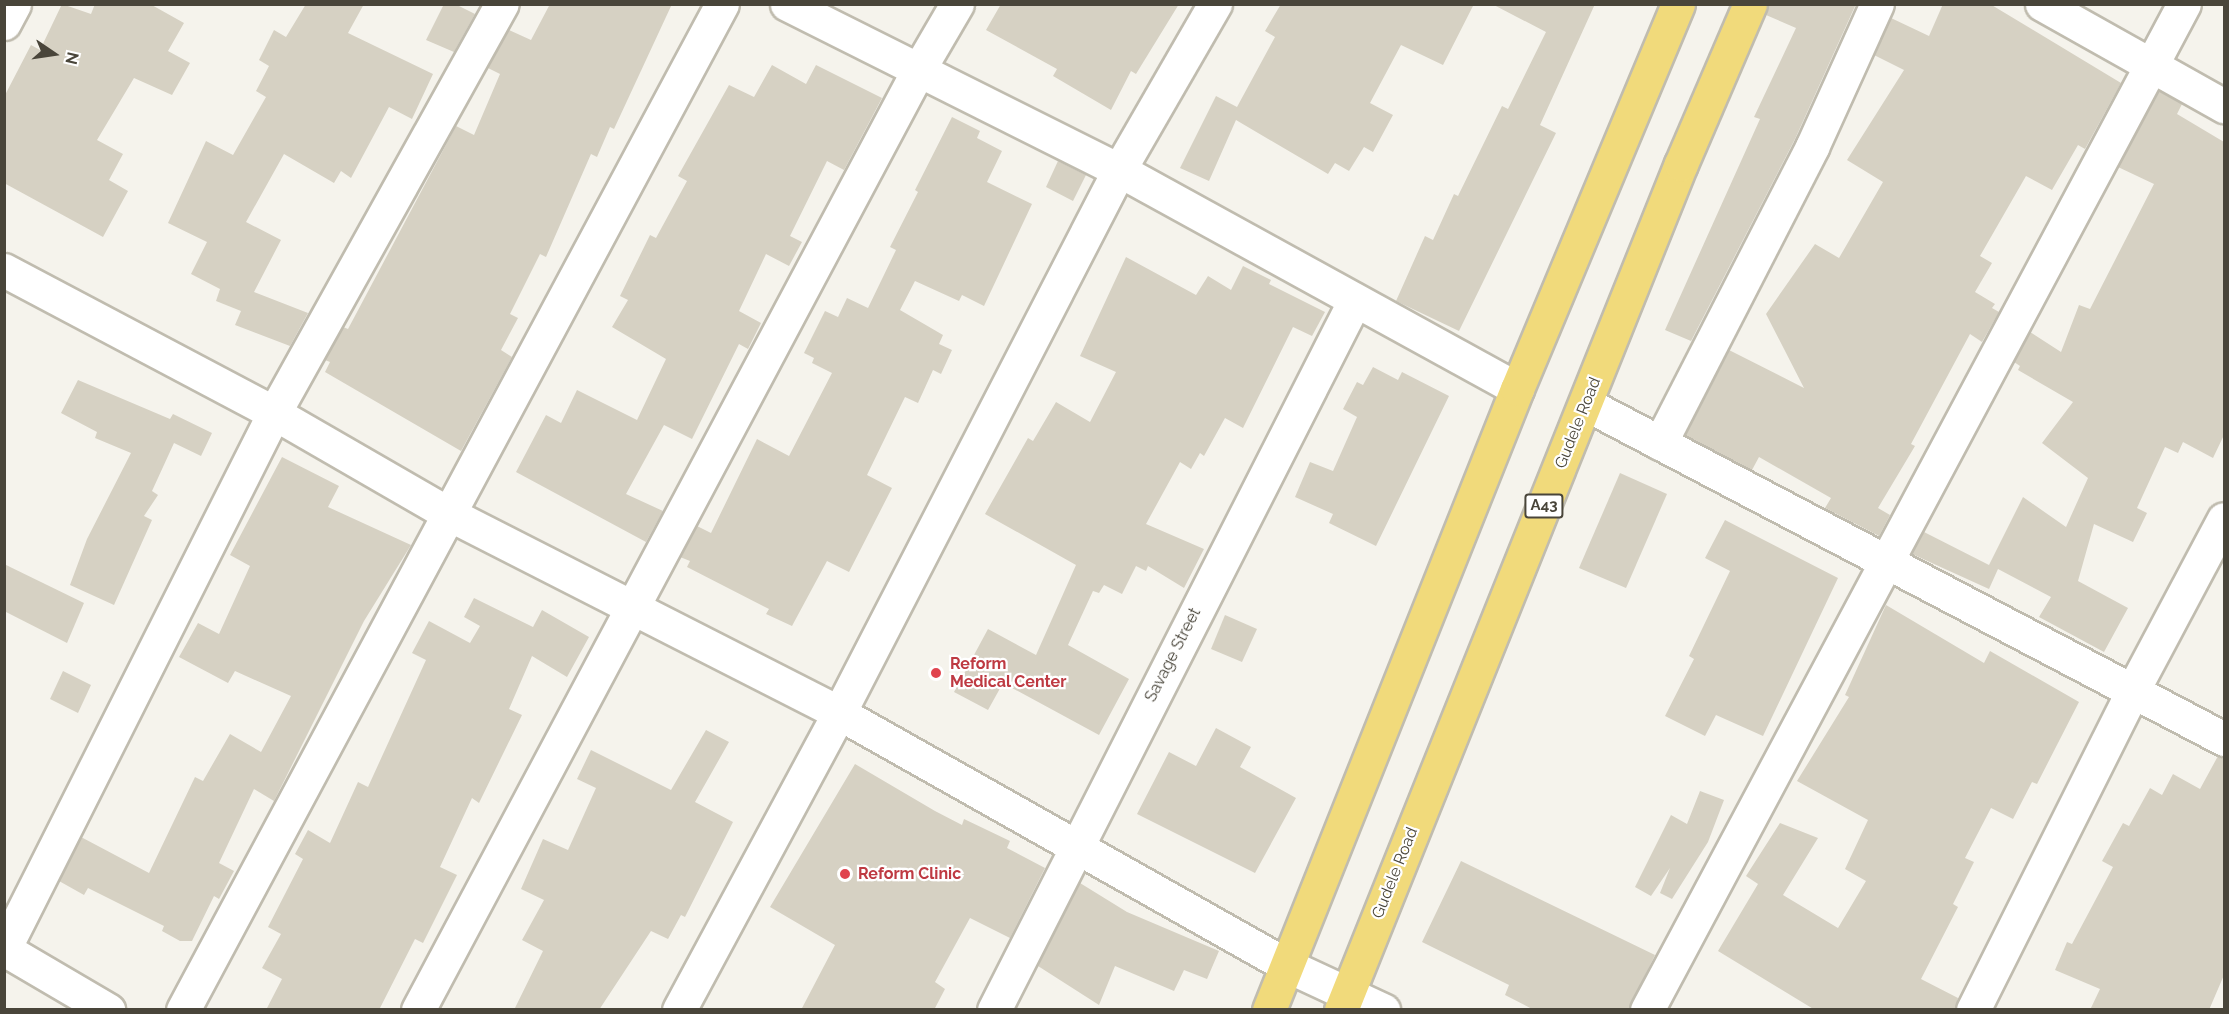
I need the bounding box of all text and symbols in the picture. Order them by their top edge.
north arrow [24,24,84,84]
text: N [61,50,83,66]
street label: Gudele Road [1551,375,1605,471]
road number: A43 [1523,494,1565,518]
street label: Savage Street [1141,605,1205,705]
place label: Reform Medical Center [950,654,1067,692]
marker: Reform Medical Center [927,664,945,682]
street label: Gudele Road [1368,825,1422,921]
place label: Reform Clinic [858,864,961,884]
marker: Reform Clinic [836,865,854,883]

